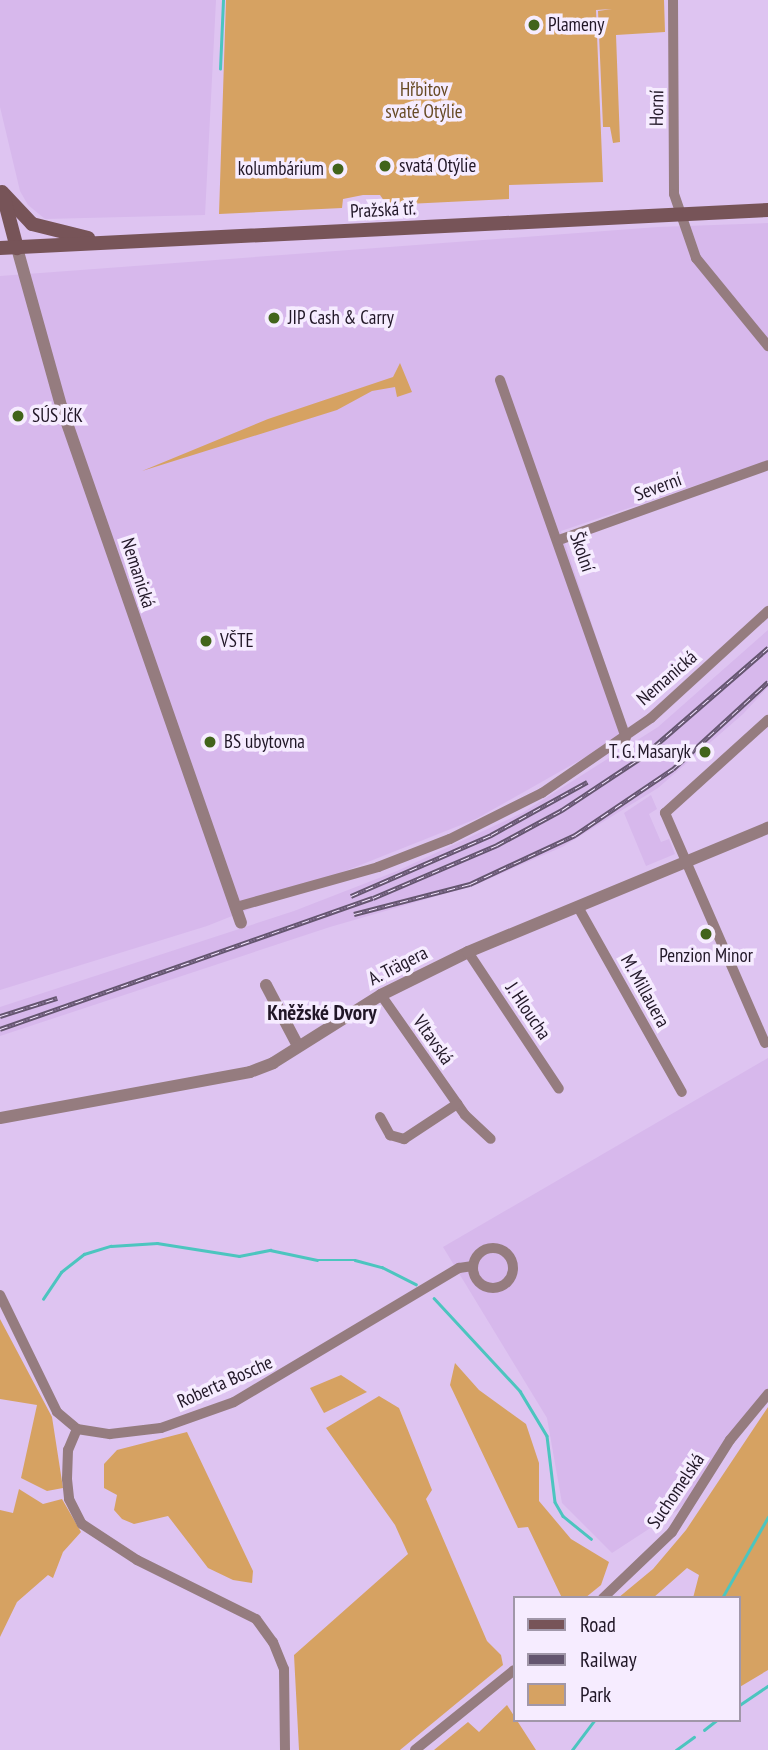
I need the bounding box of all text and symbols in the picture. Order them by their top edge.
place label: Plameny [548,14,604,36]
marker: Plameny [526,17,542,33]
park label: Hřbitov svaté Otýlie [385,79,463,123]
street label: Horní [645,90,669,126]
place label: svatá Otýlie [399,155,476,177]
place label: kolumbárium [238,158,324,180]
marker: svatá Otýlie [377,158,393,174]
marker: kolumbárium [330,161,346,177]
street label: Pražská tř. [349,197,417,223]
place label: JIP Cash & Carry [288,307,395,329]
marker: JIP Cash & Carry [266,310,282,326]
place label: SÚS JčK [32,405,83,427]
marker: SÚS JčK [10,408,26,424]
street label: Severní [631,468,685,506]
street label: Školní [565,529,599,575]
street label: Nemanická [116,535,160,611]
place label: VŠTE [220,630,254,652]
marker: VŠTE [198,633,214,649]
street label: Nemanická [632,646,702,710]
place label: BS ubytovna [224,731,305,753]
marker: BS ubytovna [202,734,218,750]
place label: T. G. Masaryk [606,741,691,763]
marker: T. G. Masaryk [697,744,713,760]
marker: Penzion Minor [698,926,714,942]
street label: A. Trägera [364,941,432,991]
place label: Penzion Minor [659,945,753,967]
street label: M. Millauera [615,950,675,1032]
street label: J. Hloucha [500,977,556,1045]
district label: Kněžské Dvory [267,1000,377,1026]
street label: Vltavská [408,1011,458,1069]
street label: Roberta Bosche [174,1351,276,1413]
street label: Suchomelská [643,1449,709,1533]
legend [512,1596,740,1722]
text: Road [580,1611,616,1638]
text: Railway [580,1646,637,1673]
text: Park [580,1681,611,1708]

